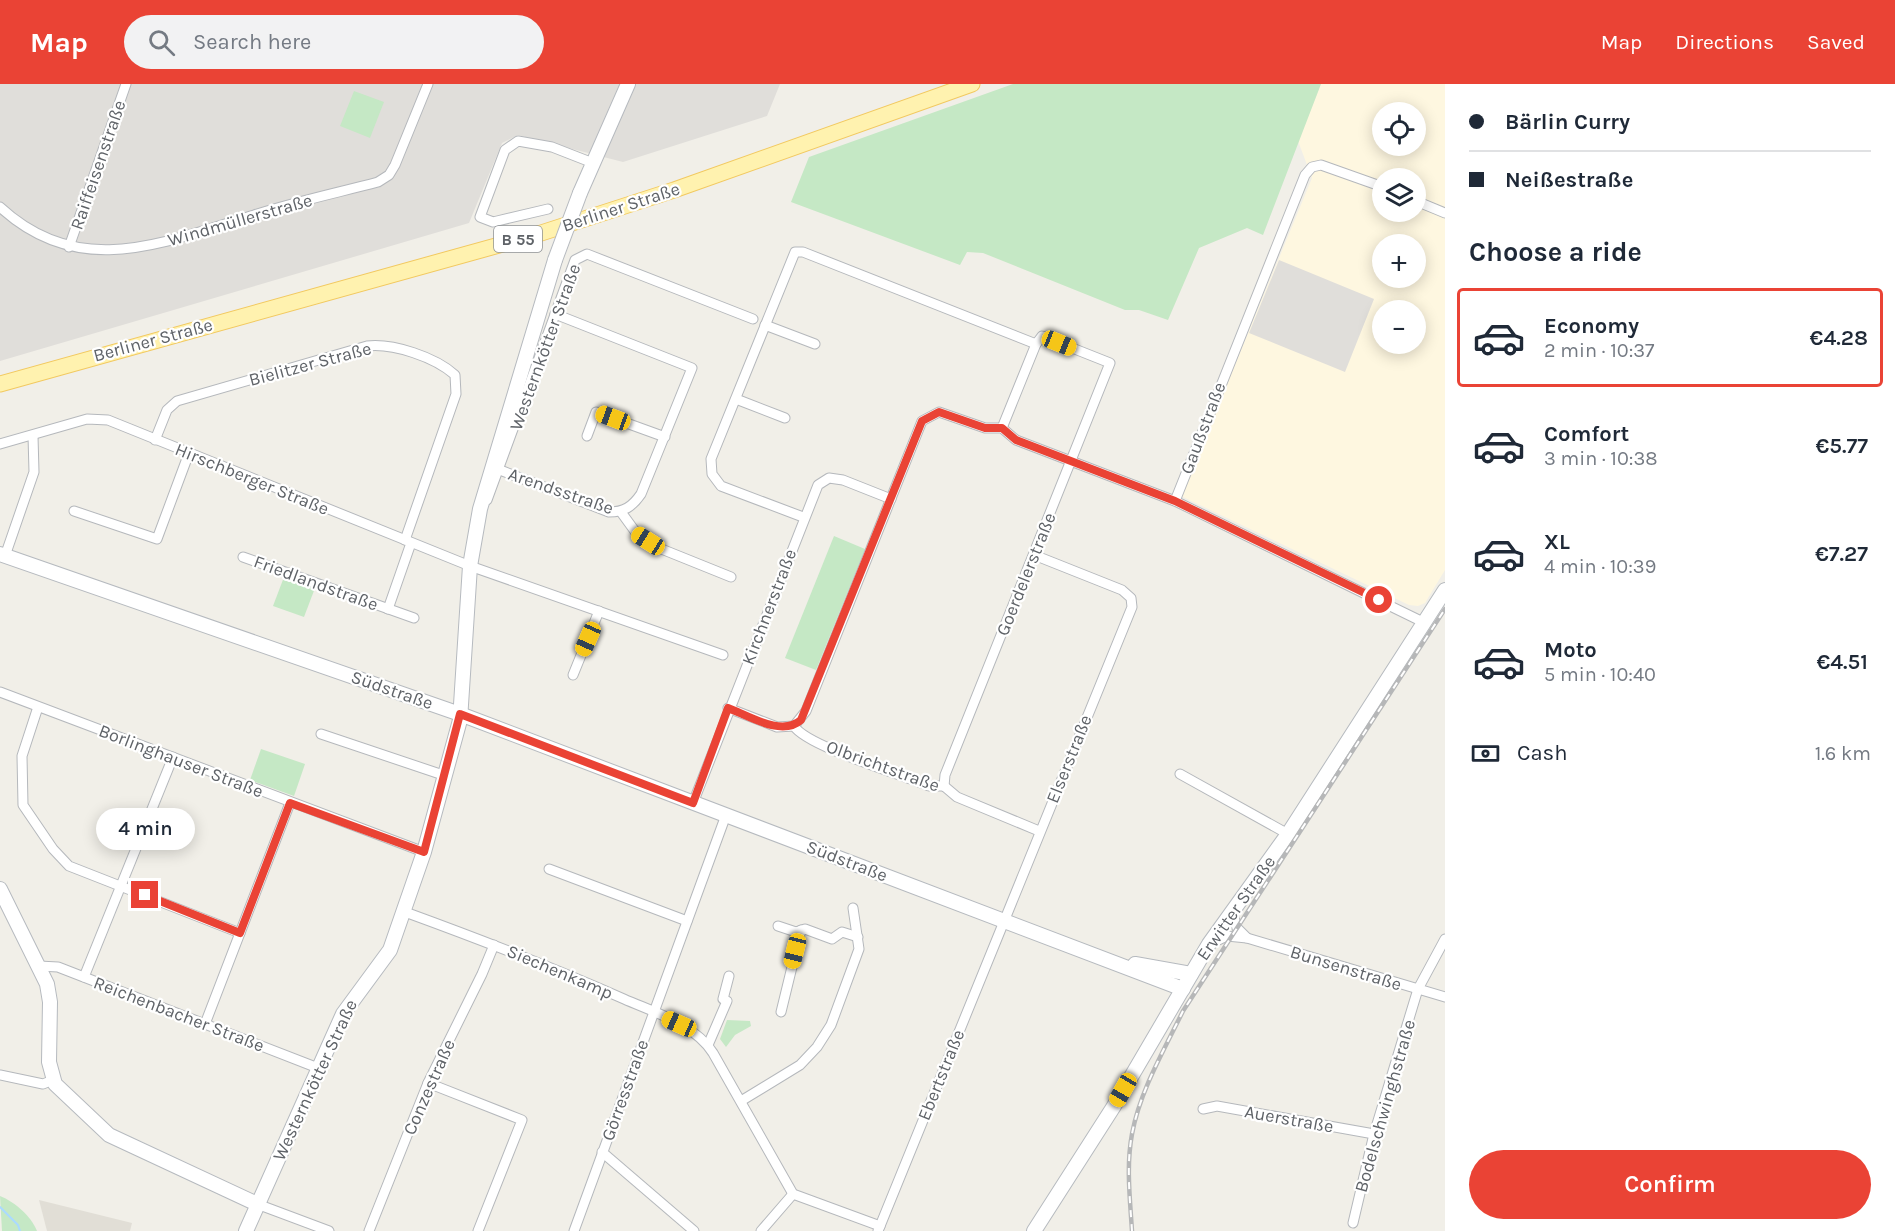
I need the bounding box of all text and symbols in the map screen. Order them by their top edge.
search box [124,15,544,69]
text: Map [30,26,88,59]
icon: search [145,26,178,59]
text: Search here [193,29,311,55]
text: Map [1601,30,1642,54]
text: Directions [1675,30,1774,54]
text: Saved [1807,30,1865,54]
street label: Raiffeisenstraße [66,97,130,233]
map controls [1372,102,1426,354]
button: locate [1372,102,1426,156]
text: Bärlin Curry [1505,109,1630,135]
text: Neißestraße [1505,167,1633,193]
button: layers [1372,168,1426,222]
street label: Berliner Straße [559,178,683,236]
street label: Windmüllerstraße [165,189,315,251]
road number: B 55 [494,226,542,252]
button: + [1372,234,1426,288]
text: Choose a ride [1469,236,1642,268]
street label: Westernkötter Straße [505,261,585,433]
button: − [1372,300,1426,354]
icon: car [1472,311,1526,365]
text: Economy [1544,313,1639,339]
street label: Berliner Straße [91,314,215,366]
text: €4.28 [1810,325,1868,351]
car [1039,328,1079,358]
street label: Bielitzer Straße [246,337,374,391]
text: 2 min · 10:37 [1544,339,1654,362]
street label: Gaußstraße [1175,379,1231,477]
car [593,403,633,433]
icon: car [1472,419,1526,473]
text: Comfort [1544,421,1629,447]
text: €5.77 [1815,433,1868,459]
street label: Hirschberger Straße [172,438,332,520]
text: 3 min · 10:38 [1544,447,1658,470]
street label: Arendsstraße [505,463,617,519]
street label: Goerdelerstraße [991,509,1061,639]
car [628,524,668,558]
icon: car [1472,527,1526,581]
text: XL [1544,529,1570,555]
text: €7.27 [1815,541,1868,567]
street label: Kirchnerstraße [737,546,801,668]
street label: Friedlandstraße [251,550,381,616]
text: 4 min · 10:39 [1544,555,1656,578]
route start [1365,586,1392,613]
car [572,619,604,659]
icon: car [1472,635,1526,689]
text: Moto [1544,637,1597,663]
text: €4.51 [1816,649,1868,675]
text: 5 min · 10:40 [1544,663,1656,686]
street label: Südstraße [348,666,436,714]
street label: Elserstraße [1041,712,1097,806]
street label: Borlinghauser Straße [96,719,266,803]
street label: Olbrichtstraße [823,735,943,797]
icon: cash [1469,737,1502,770]
text: Cash [1517,740,1567,766]
text: 1.6 km [1815,742,1871,765]
callout: 4 min [96,808,195,850]
text: 4 min [118,817,173,840]
street label: Südstraße [803,835,891,887]
street label: Erwitter Straße [1192,851,1280,965]
route end [131,881,158,908]
car [782,931,808,971]
street label: Siechenkamp [504,940,616,1004]
street label: Bunsenstraße [1288,941,1404,995]
street label: Reichenbacher Straße [91,971,267,1057]
street label: Westernkötter Straße [268,996,362,1164]
car [659,1008,699,1040]
street label: Bodelschwinghstraße [1350,1017,1420,1195]
street label: Ebertstraße [913,1026,969,1124]
street label: Conzestraße [398,1036,460,1138]
street label: Görresstraße [597,1036,653,1144]
car [1106,1070,1140,1110]
street label: Auerstraße [1243,1100,1335,1138]
button: Confirm [1469,1150,1871,1219]

